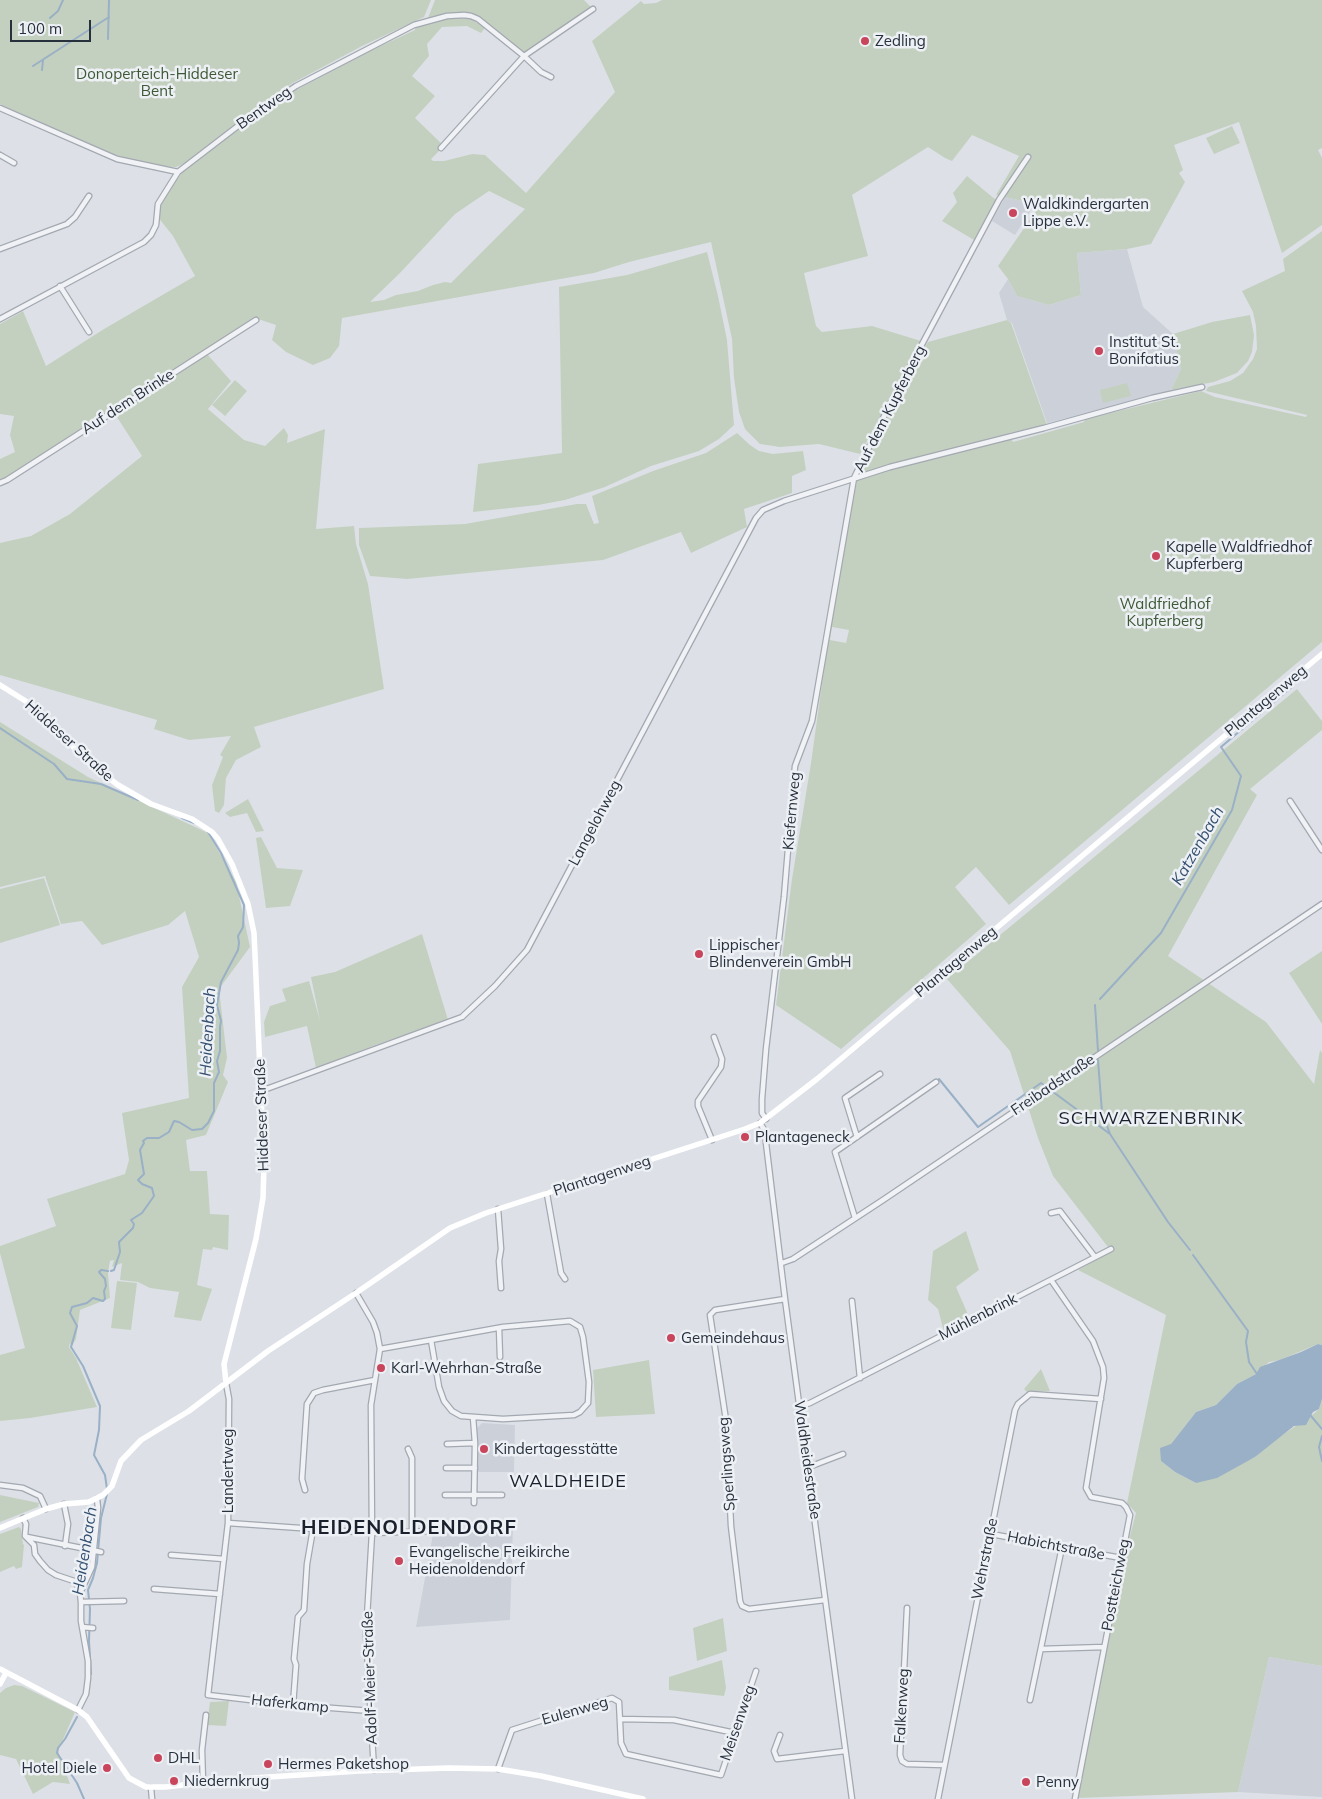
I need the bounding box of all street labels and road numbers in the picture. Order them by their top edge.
street label: Bentweg [233,83,295,133]
street label: Auf dem Kupferberg [850,343,930,475]
street label: Auf dem Brinke [78,365,178,439]
street label: Plantagenweg [1221,662,1311,740]
street label: Hiddeser Straße [21,697,117,785]
street label: Kiefernweg [780,771,804,851]
street label: Langelohweg [565,777,625,869]
street label: Plantagenweg [911,923,1001,1001]
street label: Freibadstraße [1008,1050,1098,1120]
street label: Hiddeser Straße [251,1058,273,1172]
street label: Plantagenweg [551,1152,653,1200]
street label: Mühlenbrink [936,1290,1020,1344]
street label: Waldheidestraße [790,1399,824,1521]
street label: Sperlingsweg [715,1416,739,1512]
street label: Landertweg [219,1429,237,1513]
street label: Wehrstraße [968,1517,1002,1601]
street label: Habichtstraße [1006,1528,1106,1564]
street label: Postteichweg [1098,1537,1134,1633]
street label: Adolf-Meier-Straße [359,1611,381,1745]
street label: Falkenweg [891,1668,913,1744]
street label: Meisenweg [717,1683,759,1763]
street label: Haferkamp [250,1691,330,1717]
street label: Eulenweg [540,1693,610,1729]

